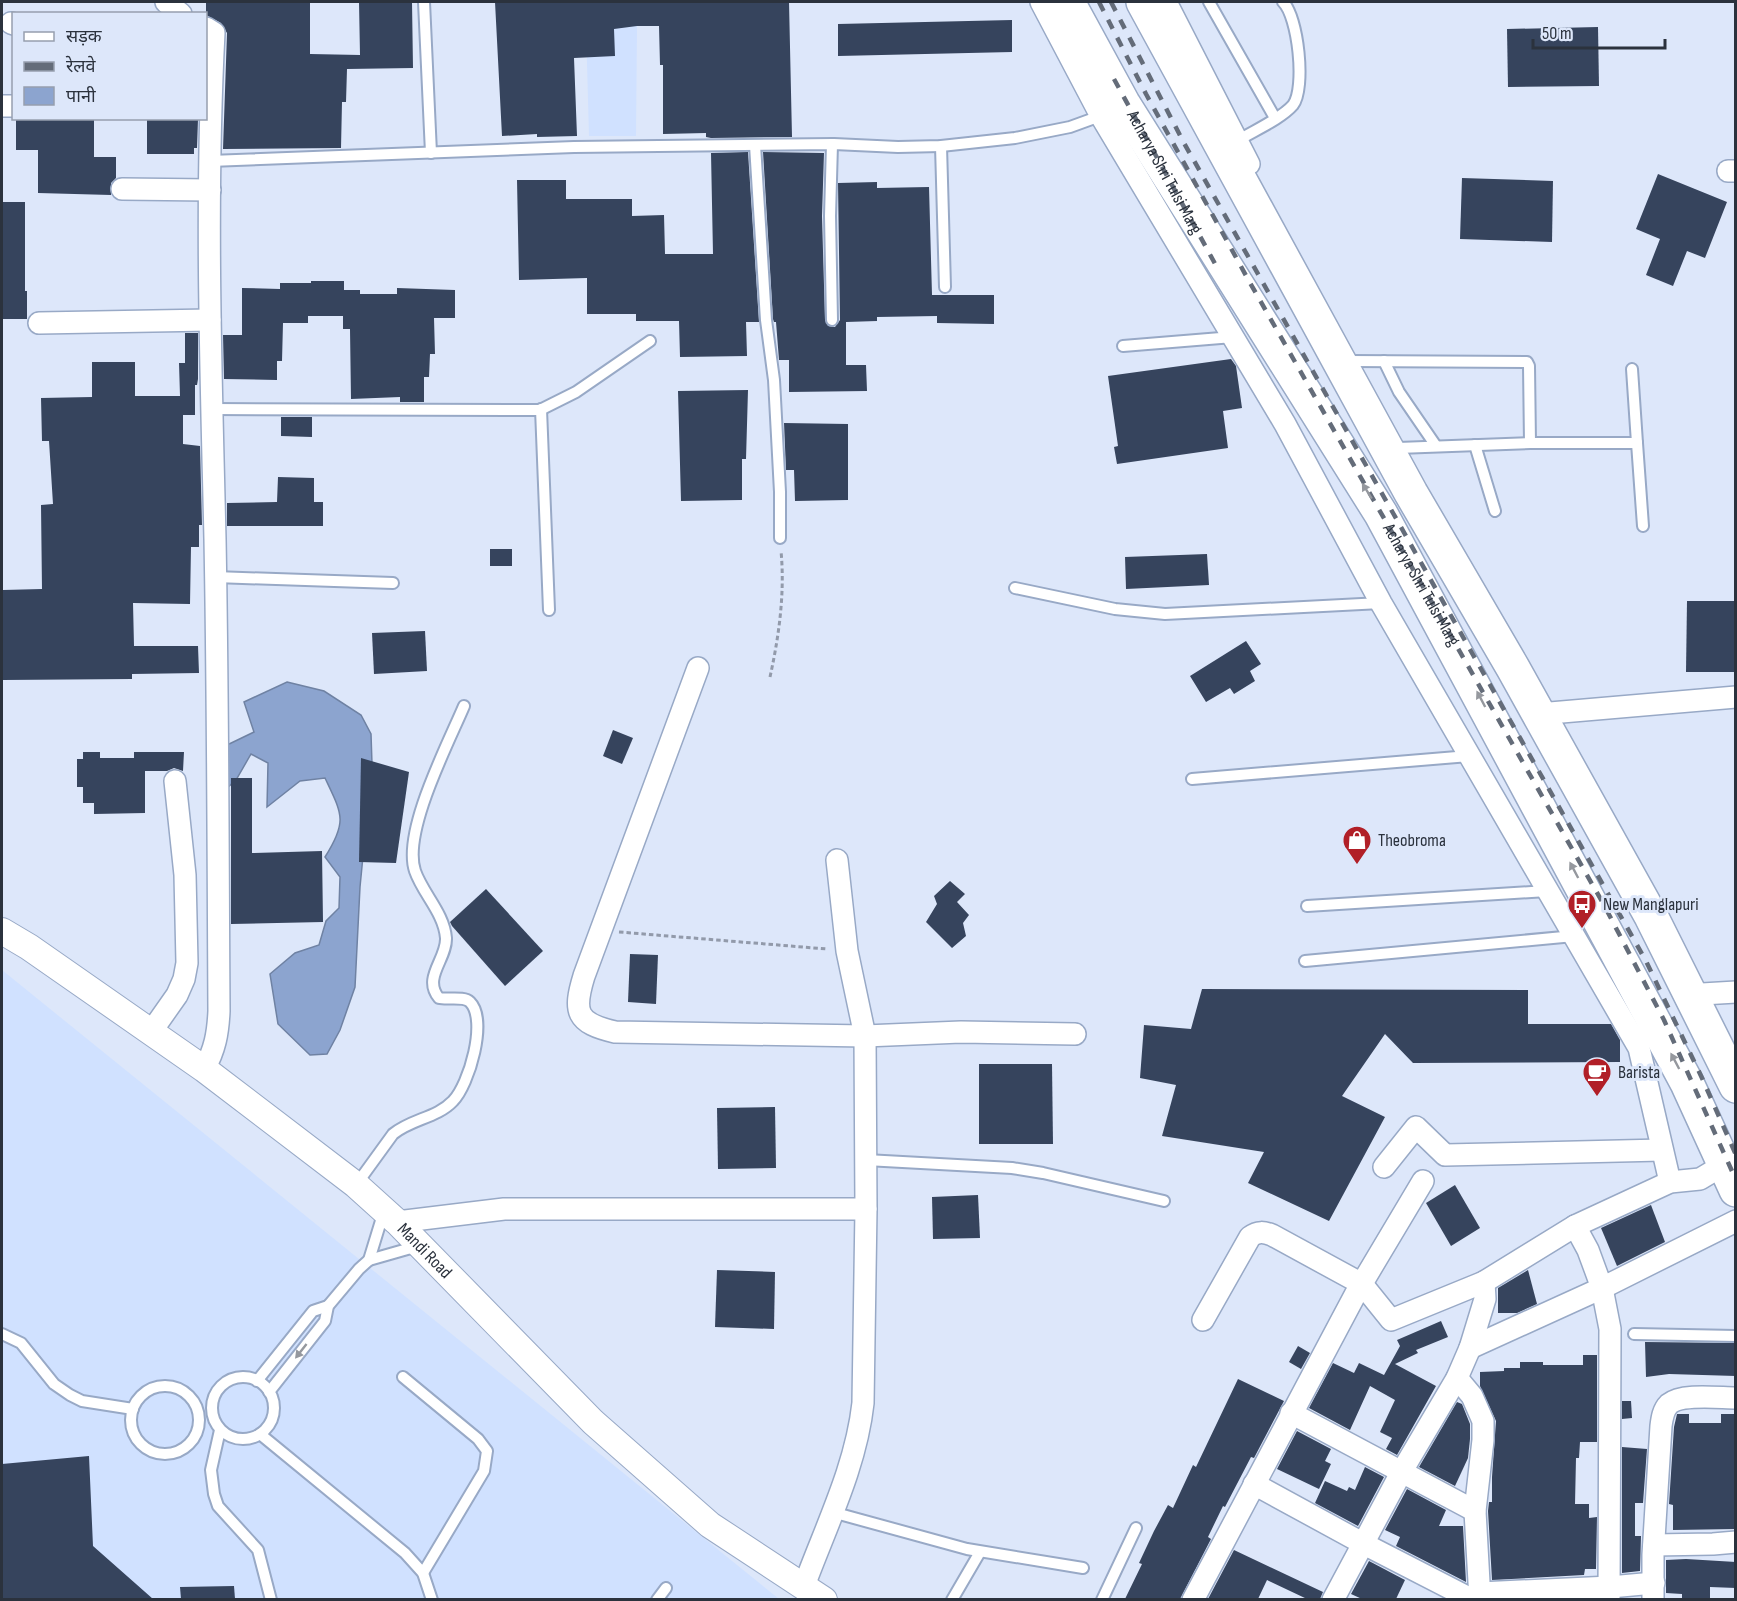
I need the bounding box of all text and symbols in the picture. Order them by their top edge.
legend [12,12,207,120]
scale bar [1533,12,1665,50]
text: 50 m [1542,23,1572,44]
text: सड़क [66,26,103,47]
text: रेलवे [65,55,97,77]
text: पानी [66,86,96,107]
street label: Acharya Shri Tulsi Marg [1122,106,1207,237]
one-way arrow [1361,483,1372,499]
street label: Acharya Shri Tulsi Marg [1378,519,1465,650]
one-way arrow [1476,690,1486,707]
shop icon: Theobroma [1341,824,1373,866]
place label: Theobroma [1378,830,1446,851]
one-way arrow [1569,862,1579,879]
bus stop icon: New Manglapuri [1566,888,1598,930]
place label: New Manglapuri [1603,894,1699,915]
one-way arrow [1670,1052,1680,1069]
cafe icon: Barista [1581,1056,1613,1098]
place label: Barista [1618,1062,1660,1083]
street label: Mandi Road [393,1218,457,1282]
one-way arrow [296,1343,308,1358]

